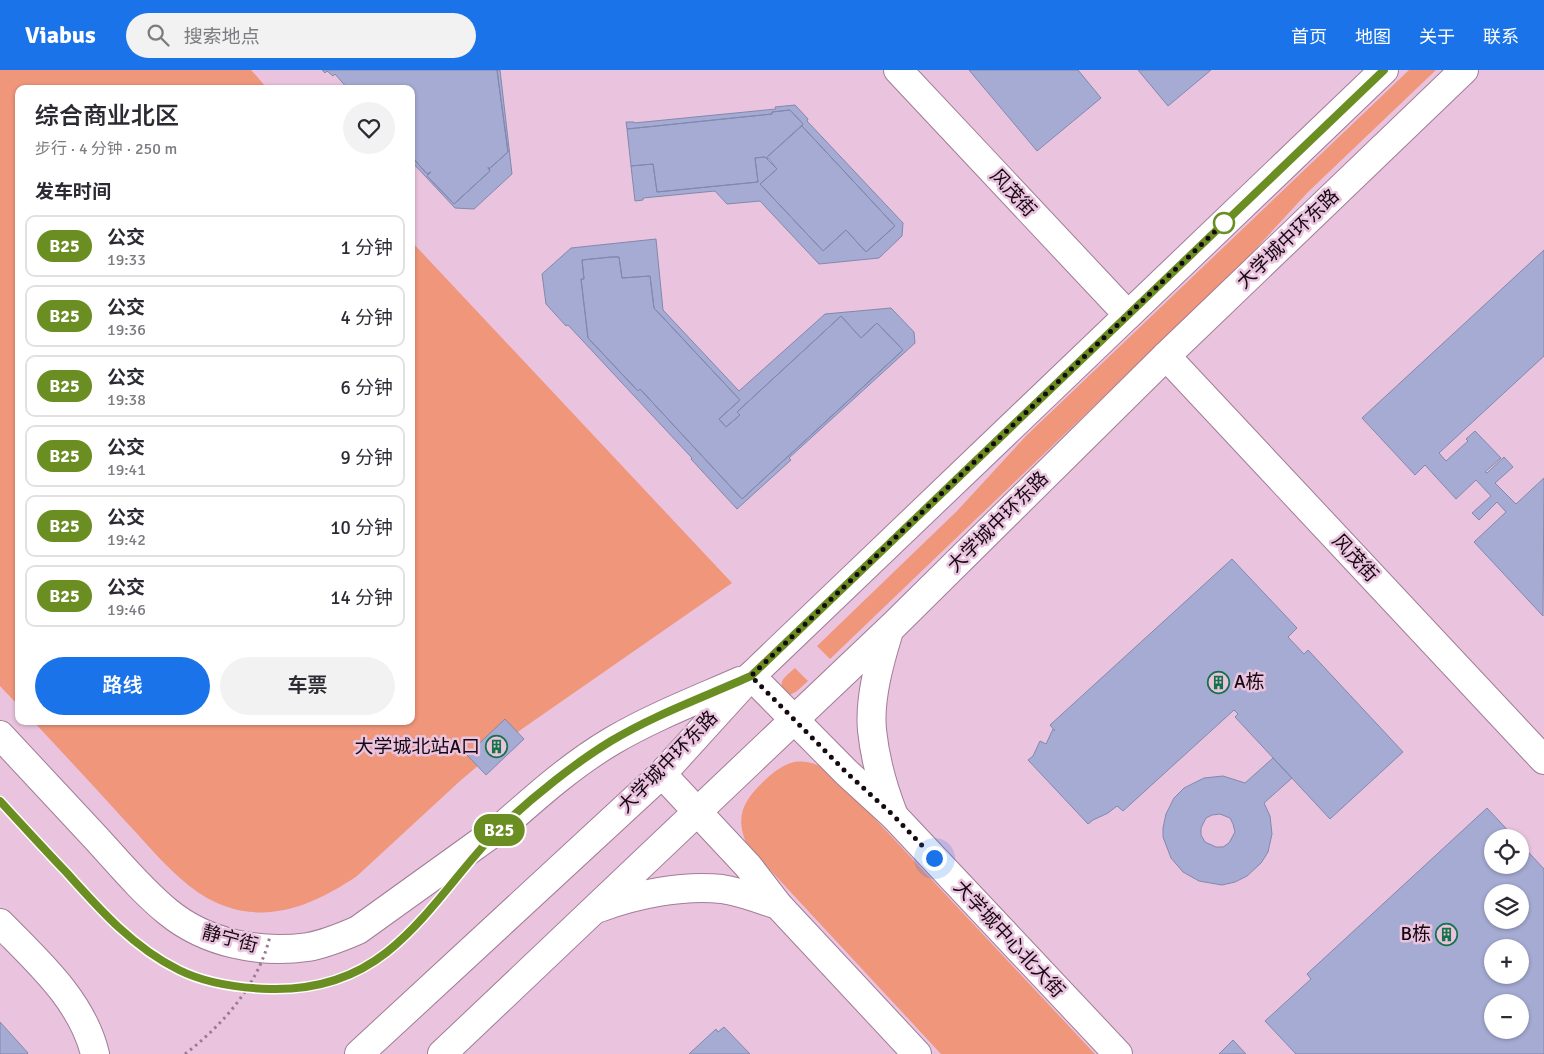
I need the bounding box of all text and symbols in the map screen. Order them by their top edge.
search box [126,13,476,58]
text: Viabus [25,20,96,50]
icon: search [144,21,172,49]
text: 搜索地点 [184,25,260,49]
text: 首页 [1291,26,1327,48]
text: 地图 [1355,26,1391,48]
text: 关于 [1419,26,1455,48]
text: 联系 [1483,26,1519,48]
text: 综合商业北区 [35,101,179,131]
button: heart [343,102,395,154]
text: 步行 · 4 分钟 · 250 m [35,139,177,159]
street label: 风茂街 [985,164,1041,222]
text: 发车时间 [35,180,111,204]
street label: 大学城中环东路 [1232,184,1344,294]
unlabelled marker [1213,212,1235,234]
text: 公交 [107,226,145,250]
text: B25 [49,235,80,257]
text: 1 分钟 [341,236,393,260]
text: 19:33 [107,250,146,270]
text: 公交 [107,296,145,320]
text: B25 [49,305,80,327]
text: 4 分钟 [341,306,393,330]
text: 19:36 [107,320,146,340]
text: 公交 [107,366,145,390]
text: B25 [49,375,80,397]
text: 6 分钟 [341,376,393,400]
text: 19:38 [107,390,146,410]
text: 公交 [107,436,145,460]
text: B25 [49,445,80,467]
text: 9 分钟 [341,446,393,470]
text: 19:41 [107,460,146,480]
street label: 大学城中环东路 [942,466,1054,578]
text: 公交 [107,506,145,530]
text: B25 [49,515,80,537]
text: 10 分钟 [330,516,393,540]
street label: 风茂街 [1327,529,1383,587]
text: 19:42 [107,530,146,550]
text: 公交 [107,576,145,600]
text: B25 [49,585,80,607]
text: 14 分钟 [330,586,393,610]
text: 19:46 [107,600,146,620]
button: 路线 [35,657,210,715]
button: 车票 [220,657,395,715]
building icon: A栋 [1206,670,1230,694]
place label: A栋 [1234,670,1265,694]
street label: 大学城中环东路 [613,706,723,818]
place label: 大学城北站A口 [354,735,480,759]
building icon: 大学城北站A口 [484,735,508,759]
line badge: B25 [470,814,528,846]
text: B25 [484,819,514,841]
map controls [1484,829,1529,1039]
button: locate [1484,829,1529,874]
your location [922,846,947,871]
street label: 大学城中心北大街 [948,875,1070,1003]
button: layers [1484,884,1529,929]
street label: 静宁街 [199,920,261,958]
place label: B栋 [1401,922,1431,946]
building icon: B栋 [1435,922,1459,946]
button: + [1484,939,1529,984]
button: − [1484,994,1529,1039]

